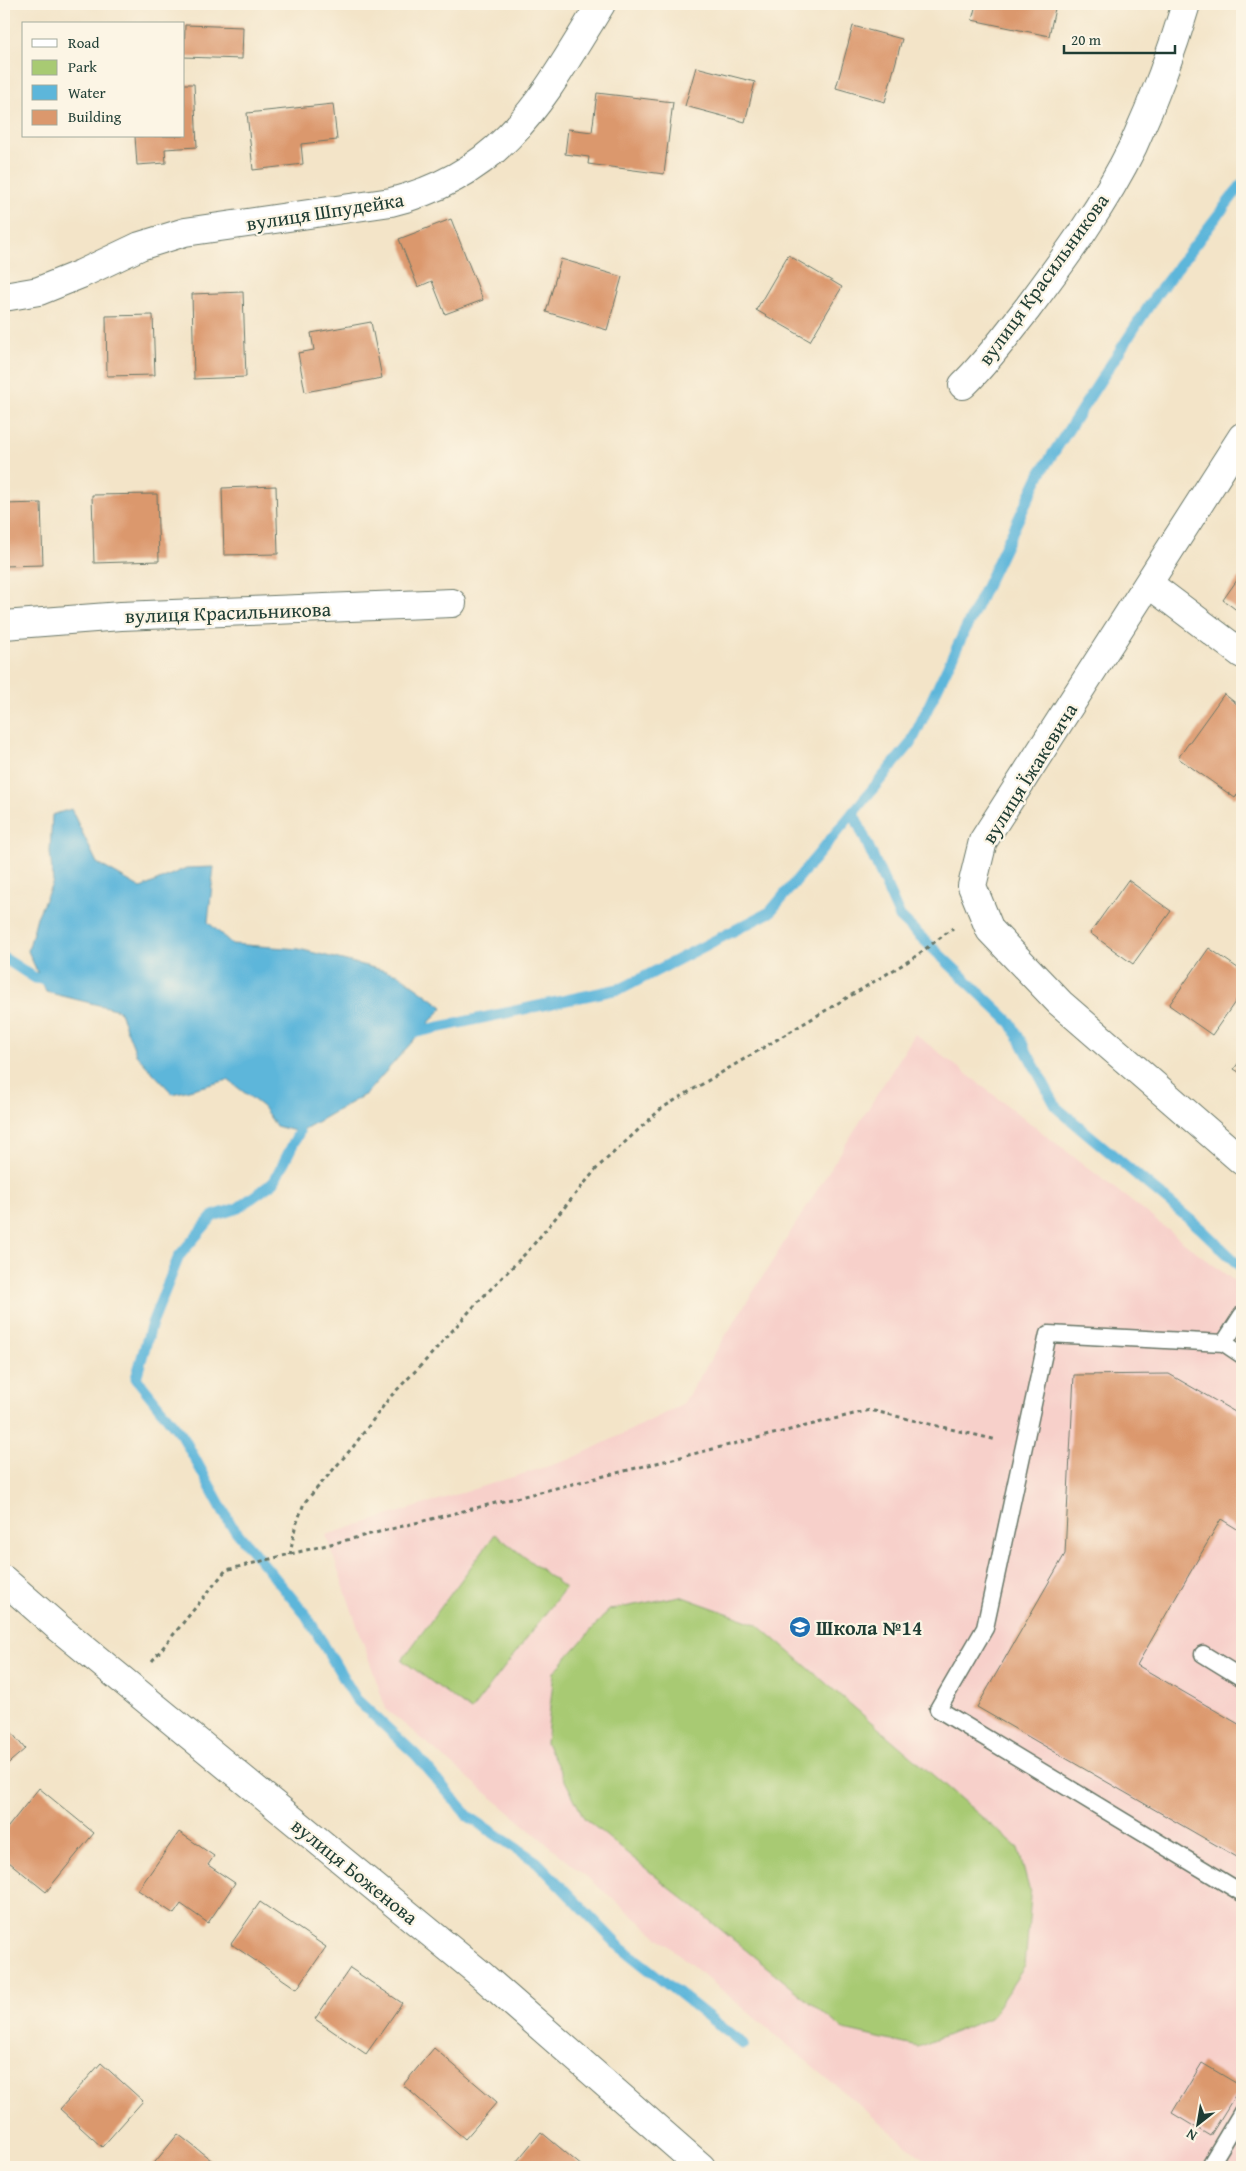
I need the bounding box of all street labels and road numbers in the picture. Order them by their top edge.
street label: вулиця Шпудейка [244,184,406,238]
street label: вулиця Красильникова [971,187,1116,371]
street label: вулиця Красильникова [125,594,332,630]
street label: вулиця Їжакевича [974,697,1084,849]
street label: вулиця Боженова [285,1811,425,1931]

